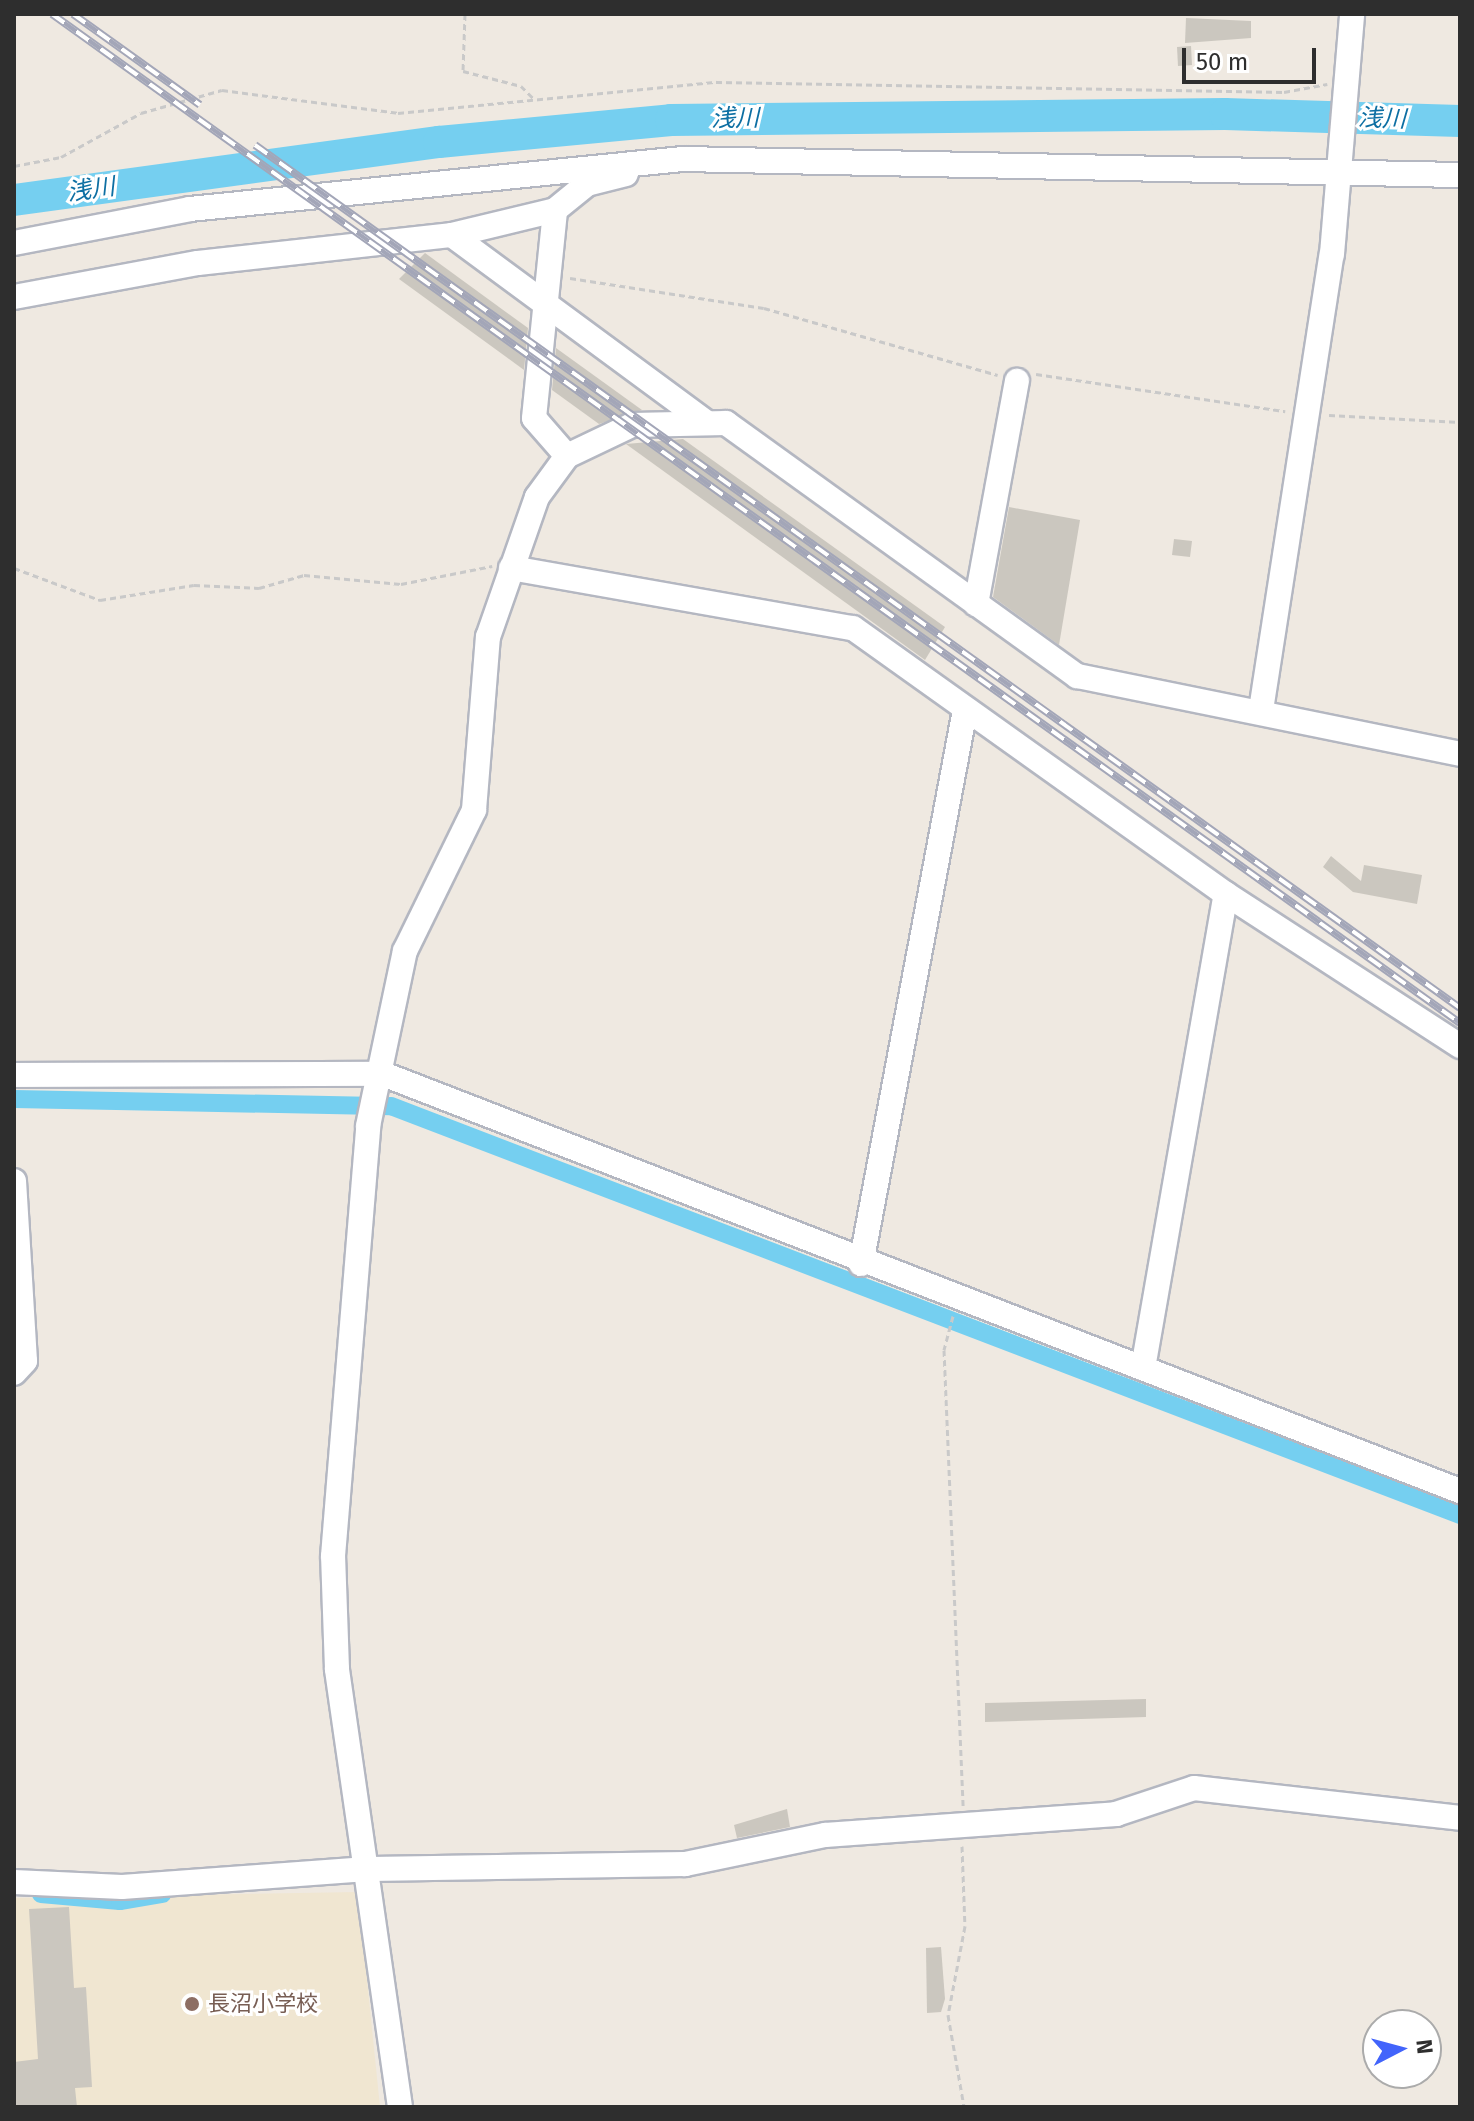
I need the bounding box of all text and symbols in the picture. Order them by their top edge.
scale bar [1186,32,1320,82]
text: 50 m [1196,48,1248,76]
water label: 浅川 [711,104,759,134]
water label: 浅川 [1358,104,1406,134]
water label: 浅川 [65,172,117,208]
place label: 長沼小学校 [208,1991,318,2017]
marker: 長沼小学校 [183,1995,201,2013]
north arrow [1362,2009,1442,2089]
text: N [1410,2038,1439,2055]

